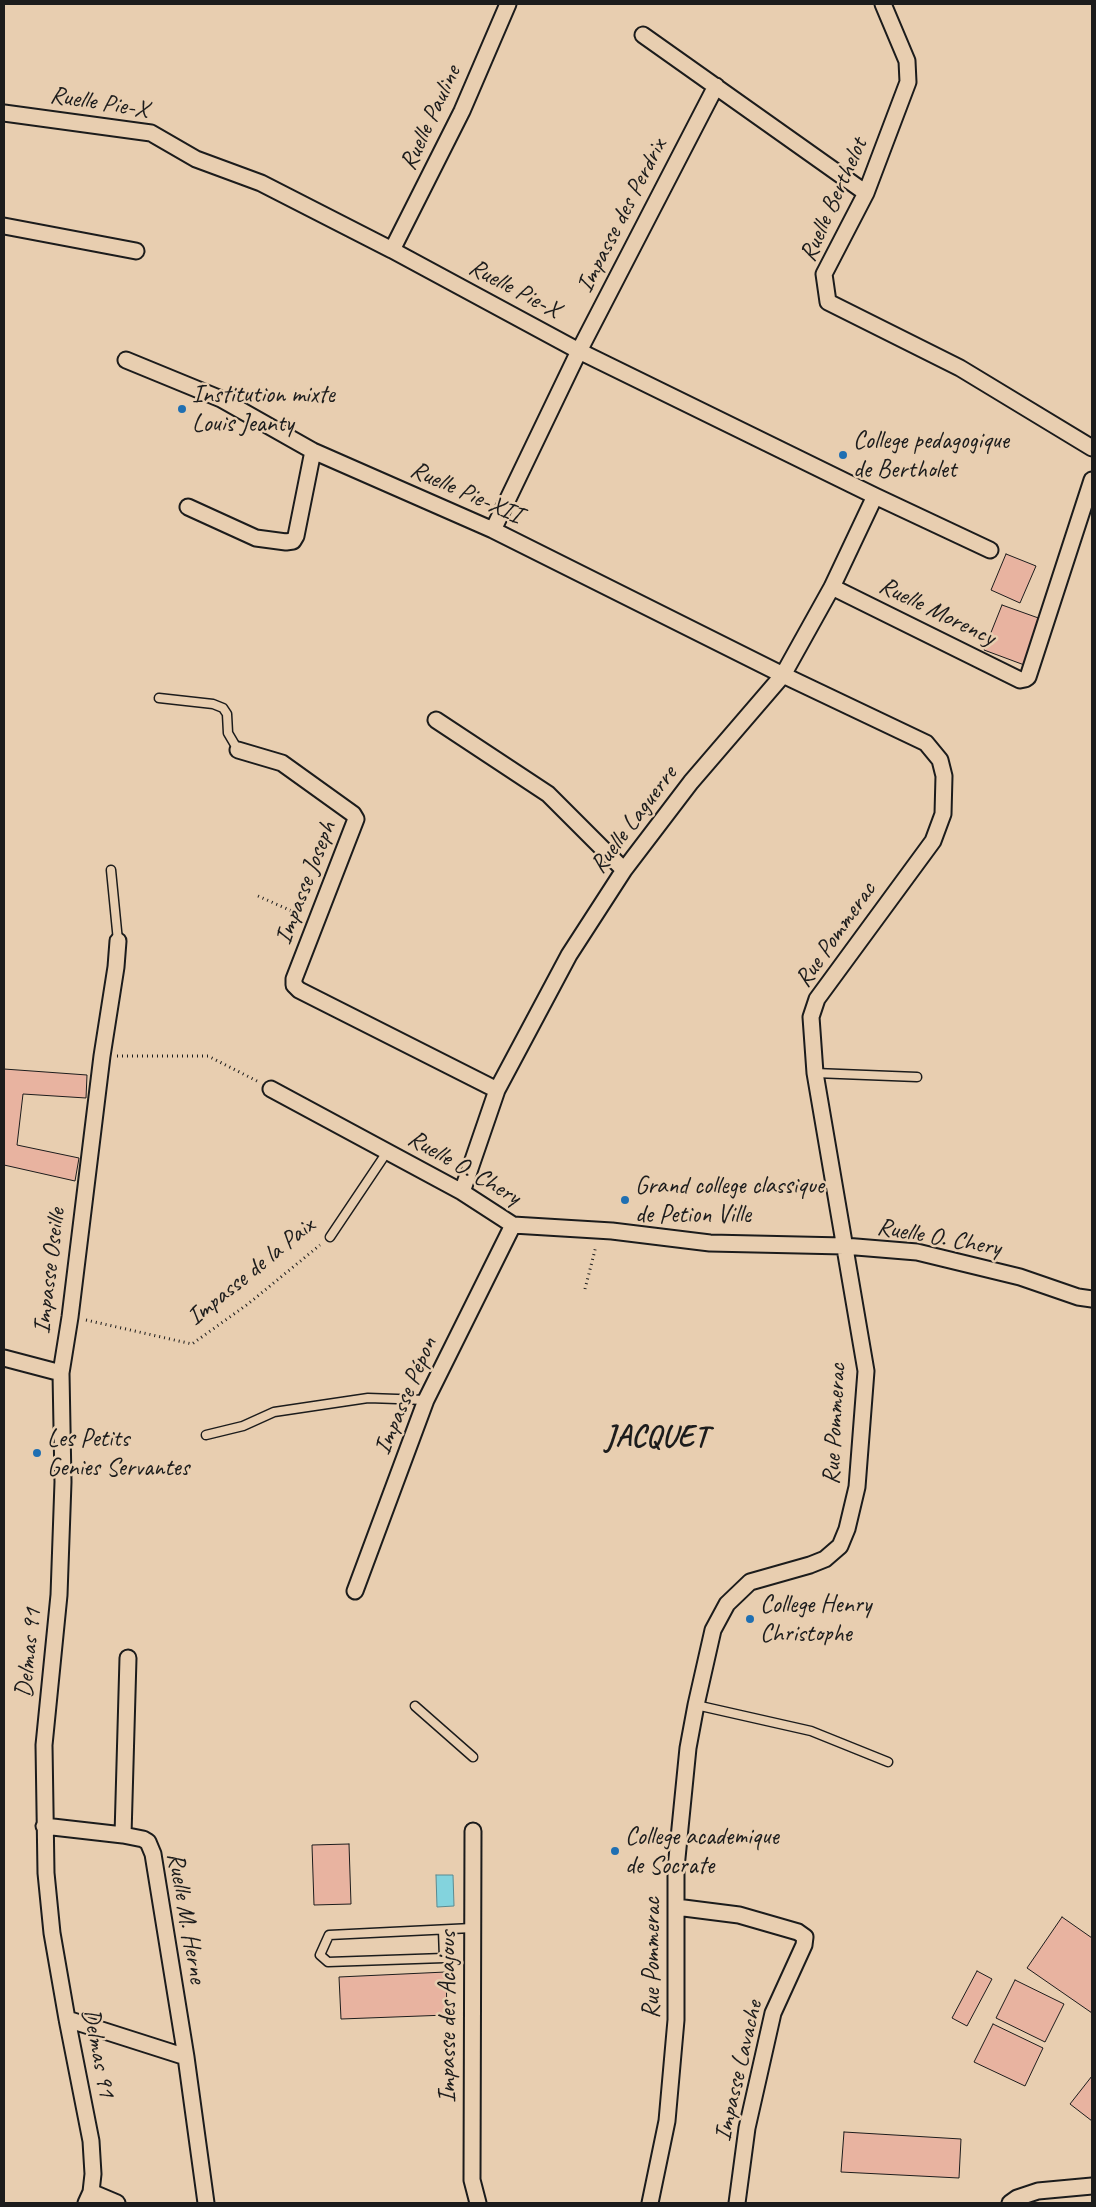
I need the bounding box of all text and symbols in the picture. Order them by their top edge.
street label: Ruelle Pauline [394,61,468,175]
street label: Ruelle Pie-X [48,80,150,126]
street label: Impasse des Perdrix [570,134,674,298]
street label: Ruelle Berthelot [793,134,875,266]
street label: Ruelle Pie-X [463,253,565,325]
place label: Institution mixte Louis Jeanty [192,380,335,439]
marker: Institution mixte Louis Jeanty [176,403,188,415]
place label: College pedagogique de Bertholet [853,426,1009,485]
marker: College pedagogique de Bertholet [837,449,849,461]
street label: Ruelle Pie-XII [406,455,526,531]
street label: Ruelle Morency [874,571,1000,653]
street label: Ruelle Laguerre [584,760,684,880]
street label: Impasse Joseph [269,817,343,949]
street label: Rue Pommerac [789,877,883,993]
street label: Ruelle O. Chery [402,1124,526,1212]
place label: Grand college classique de Petion Ville [635,1171,824,1230]
marker: Grand college classique de Petion Ville [619,1194,631,1206]
street label: Impasse Oseille [27,1207,73,1335]
street label: Impasse de la Paix [181,1211,321,1333]
street label: Ruelle O. Chery [875,1212,1003,1264]
street label: Impasse Pépon [368,1333,444,1459]
street label: Rue Pommerac [817,1363,853,1485]
district label: JACQUET [603,1420,711,1456]
place label: Les Petits Genies Servantes [47,1424,189,1483]
marker: Les Petits Genies Servantes [31,1447,43,1459]
place label: College Henry Christophe [760,1590,871,1649]
street label: Delmas 91 [9,1607,49,1699]
marker: College Henry Christophe [744,1613,756,1625]
place label: College academique de Socrate [625,1822,778,1881]
marker: College academique de Socrate [609,1845,621,1857]
street label: Ruelle M. Herne [160,1850,212,1986]
street label: Rue Pommerac [637,1897,667,2019]
street label: Impasse des Acajous [433,1931,463,2103]
street label: Impasse Lavache [708,1998,770,2144]
street label: Delmas 91 [75,2006,121,2100]

